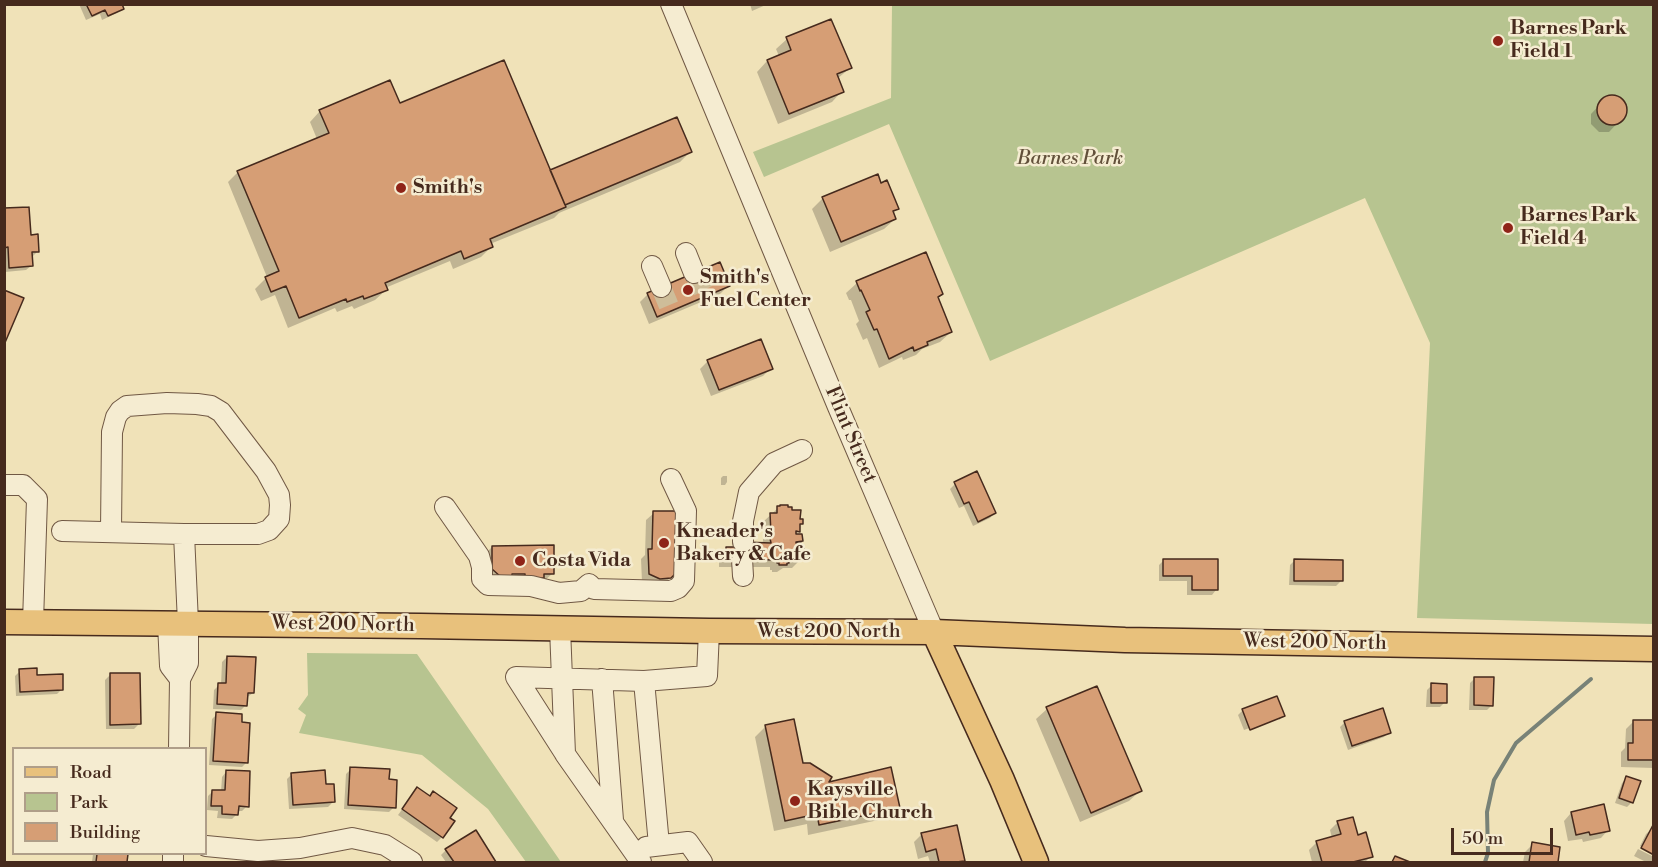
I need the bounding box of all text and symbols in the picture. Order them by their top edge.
place label: Barnes Park Field 1 [1510,17,1627,64]
marker: Barnes Park Field 1 [1491,34,1505,48]
park label: Barnes Park [1017,147,1123,171]
place label: Smith's [413,176,482,200]
marker: Smith's [394,181,408,195]
place label: Barnes Park Field 4 [1520,204,1637,251]
marker: Barnes Park Field 4 [1501,221,1515,235]
place label: Smith's Fuel Center [700,266,811,313]
marker: Smith's Fuel Center [681,283,695,297]
street label: Flint Street [819,383,881,487]
place label: Kneader's Bakery & Cafe [676,520,811,567]
marker: Kneader's Bakery & Cafe [657,536,671,550]
place label: Costa Vida [532,549,631,573]
marker: Costa Vida [513,554,527,568]
street label: West 200 North [271,612,415,638]
street label: West 200 North [757,620,901,644]
street label: West 200 North [1243,630,1387,656]
legend [12,747,207,855]
text: Road [70,761,112,784]
place label: Kaysville Bible Church [807,778,933,825]
text: Park [70,791,107,814]
marker: Kaysville Bible Church [788,794,802,808]
scale bar [1454,816,1556,854]
text: Building [70,821,140,844]
text: 50 m [1462,827,1503,850]

